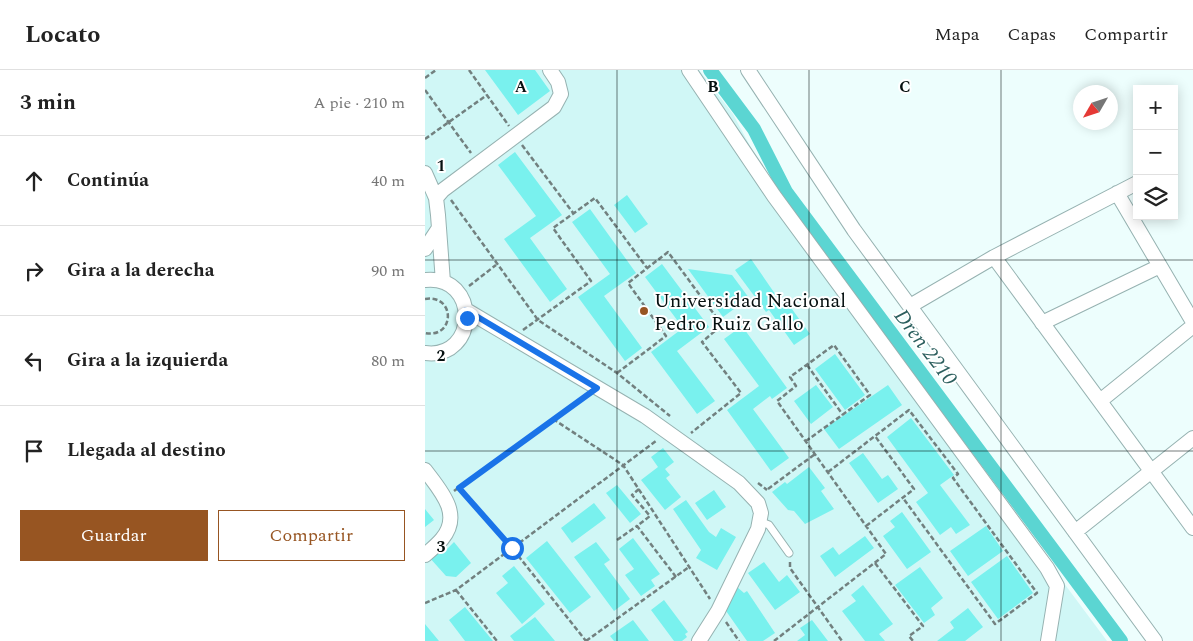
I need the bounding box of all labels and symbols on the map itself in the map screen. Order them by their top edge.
text: A [515,75,528,99]
text: B [707,75,719,99]
text: C [899,75,911,99]
north arrow [1073,85,1118,130]
text: 1 [437,154,445,178]
place label: Universidad Nacional Pedro Ruiz Gallo [654,286,846,339]
water label: Dren 2210 [885,302,965,393]
marker: Universidad Nacional Pedro Ruiz Gallo [638,305,650,317]
route end [456,307,479,330]
text: 2 [437,344,446,368]
text: 3 [437,535,446,559]
route start [501,537,524,560]

